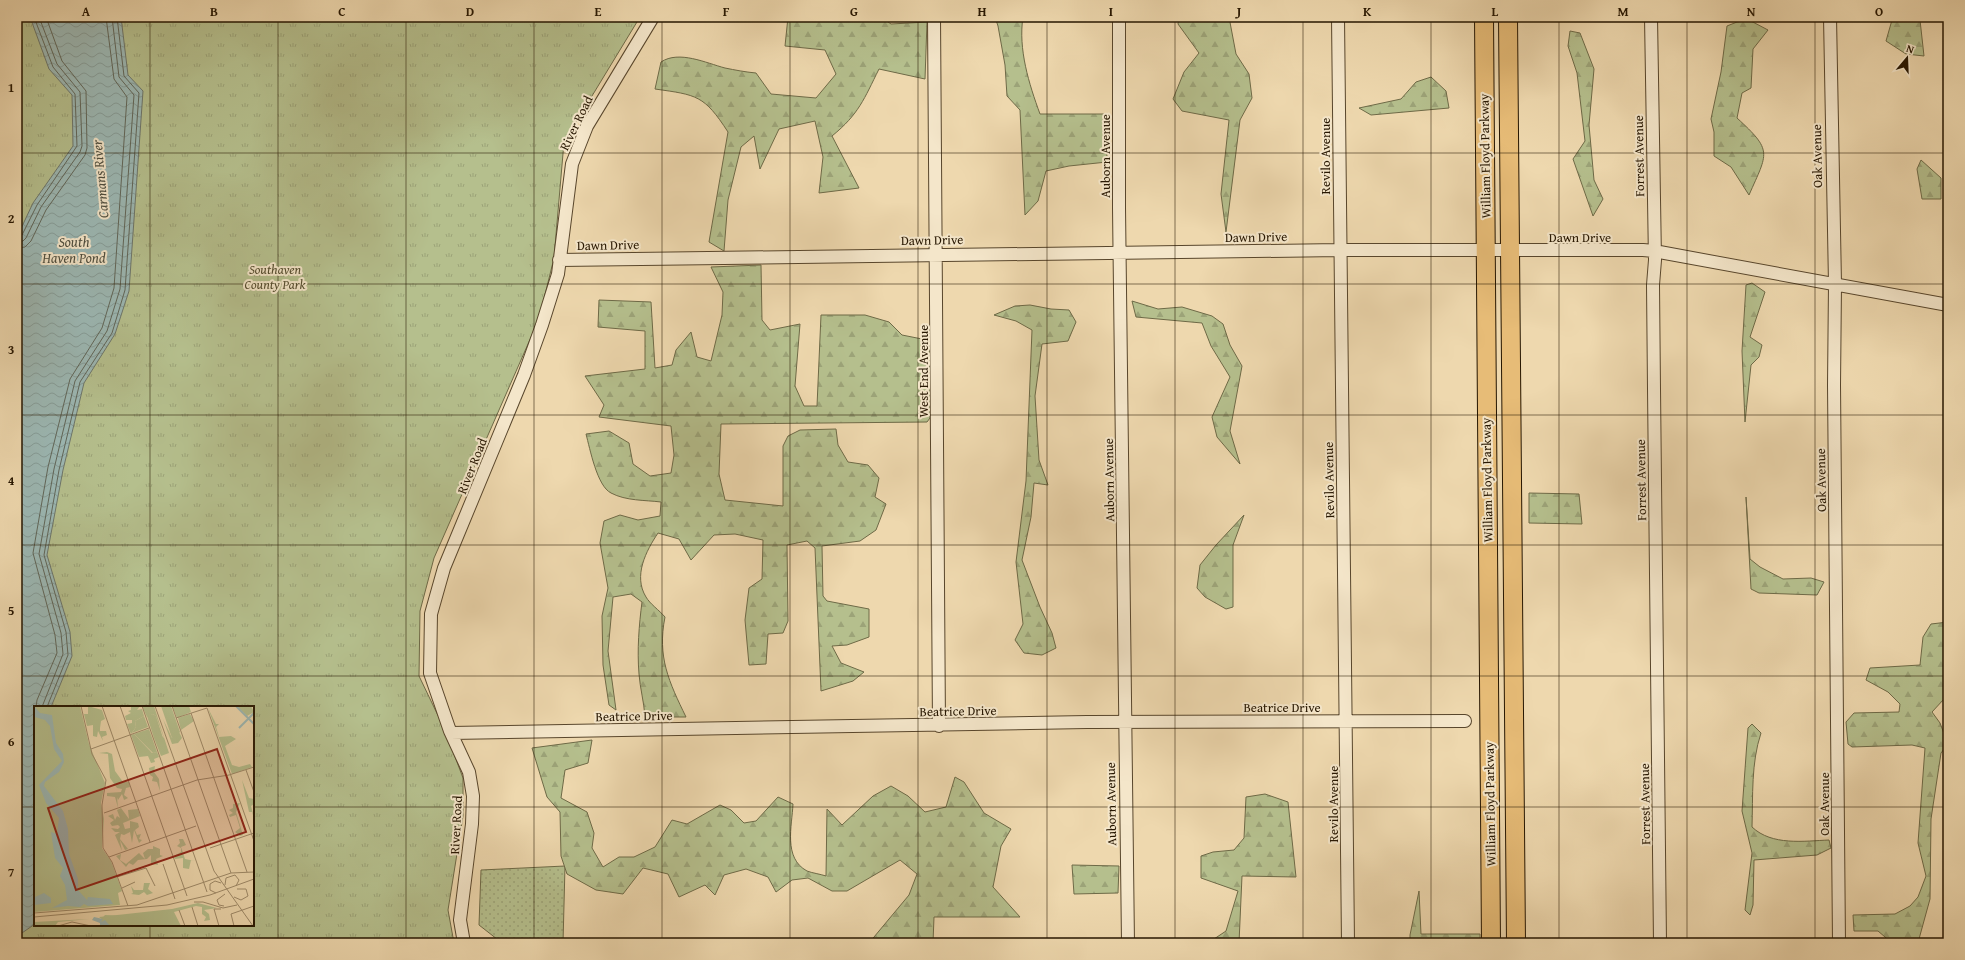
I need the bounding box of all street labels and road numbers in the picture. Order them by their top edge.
street label: River Road [555,92,597,154]
street label: William Floyd Parkway [1474,93,1496,219]
street label: Auborn Avenue [1096,114,1115,198]
street label: Forrest Avenue [1629,115,1649,197]
street label: Revilo Avenue [1316,118,1335,194]
street label: Oak Avenue [1807,124,1827,188]
street label: Dawn Drive [1225,227,1287,247]
street label: Dawn Drive [1549,228,1611,247]
street label: Dawn Drive [901,230,963,250]
street label: Dawn Drive [577,235,639,255]
street label: West End Avenue [914,325,933,417]
street label: William Floyd Parkway [1476,417,1498,543]
street label: River Road [452,435,492,497]
street label: Auborn Avenue [1099,438,1119,522]
street label: Forrest Avenue [1631,439,1651,521]
street label: Revilo Avenue [1319,441,1339,519]
street label: Oak Avenue [1811,448,1831,512]
street label: Beatrice Drive [1243,698,1321,717]
street label: Beatrice Drive [919,701,997,721]
street label: Beatrice Drive [595,706,673,726]
street label: William Floyd Parkway [1479,741,1501,867]
street label: Auborn Avenue [1101,762,1121,846]
street label: Forrest Avenue [1635,763,1655,845]
street label: Revilo Avenue [1324,766,1343,842]
street label: Oak Avenue [1815,772,1834,836]
street label: River Road [445,795,467,855]

